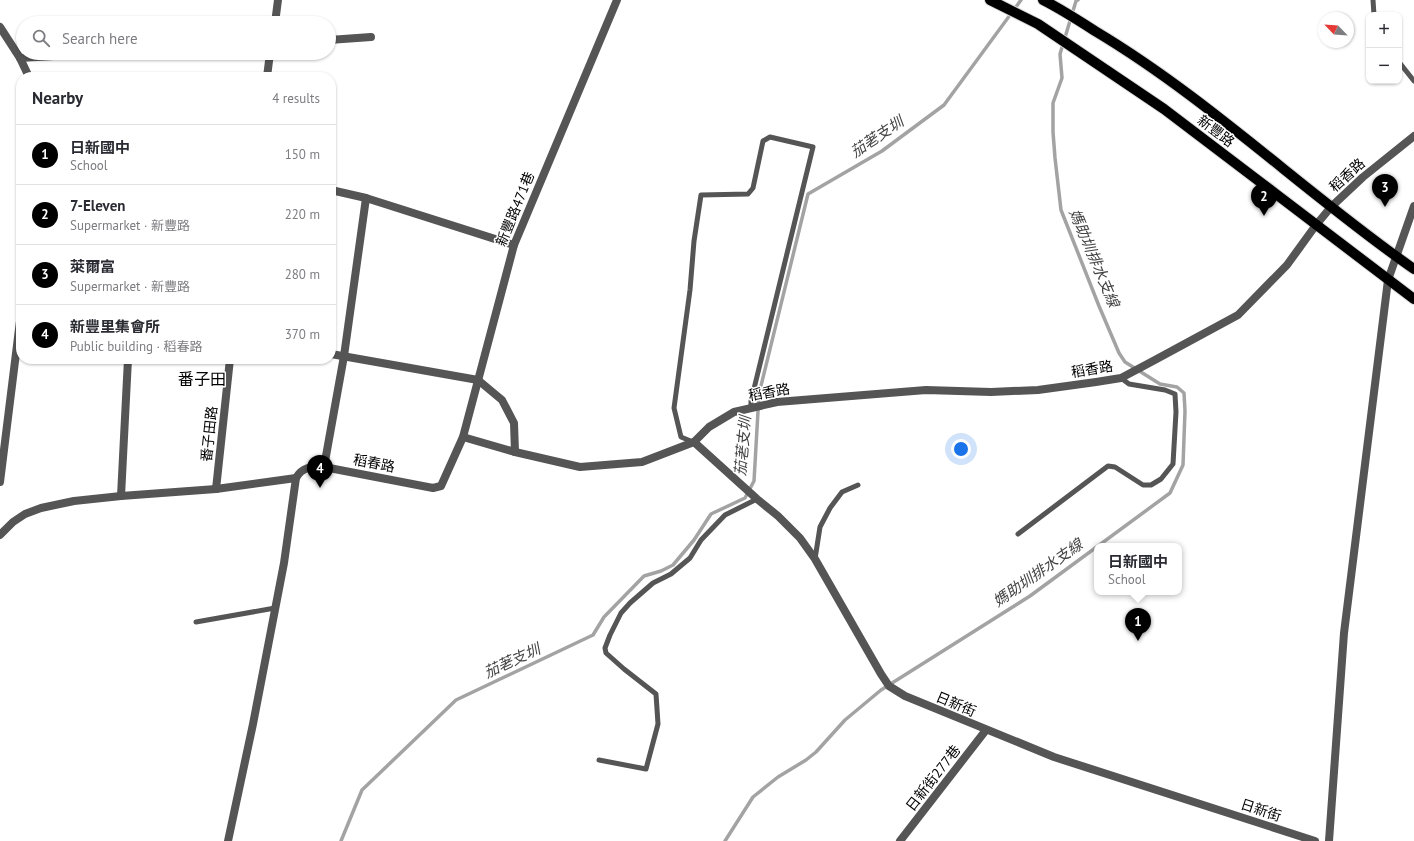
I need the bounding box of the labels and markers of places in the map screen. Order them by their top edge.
pin: 3 [1372,174,1398,207]
pin: 2 [1251,183,1277,216]
pin: 4 [307,455,333,488]
pin: 1 [1125,608,1151,641]

